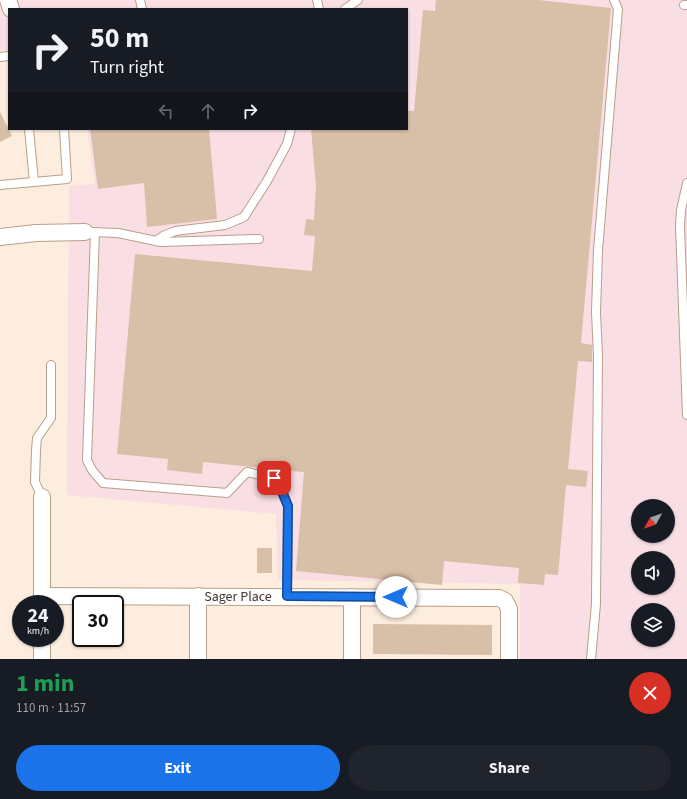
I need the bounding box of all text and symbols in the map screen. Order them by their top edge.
text: 50 m [90,18,149,58]
icon: right [24,24,76,76]
text: Turn right [90,55,164,80]
icon: left [155,100,177,122]
icon: ahead [197,100,219,122]
icon: right [239,100,261,122]
pin [257,461,291,495]
icon: arrive [263,467,285,489]
north arrow [631,499,675,543]
map controls [631,499,675,647]
button: sound [631,551,675,595]
position arrow [375,576,417,618]
street label: Sager Place [204,587,272,607]
speed limit sign: 30 [72,595,124,647]
text: 24 [27,602,49,630]
button: layers [631,603,675,647]
text: km/h [27,624,49,638]
text: 1 min [16,666,74,701]
button: close [629,672,671,714]
text: 110 m · 11:57 [16,699,86,717]
button: Exit [16,745,340,791]
button: Share [348,745,671,791]

